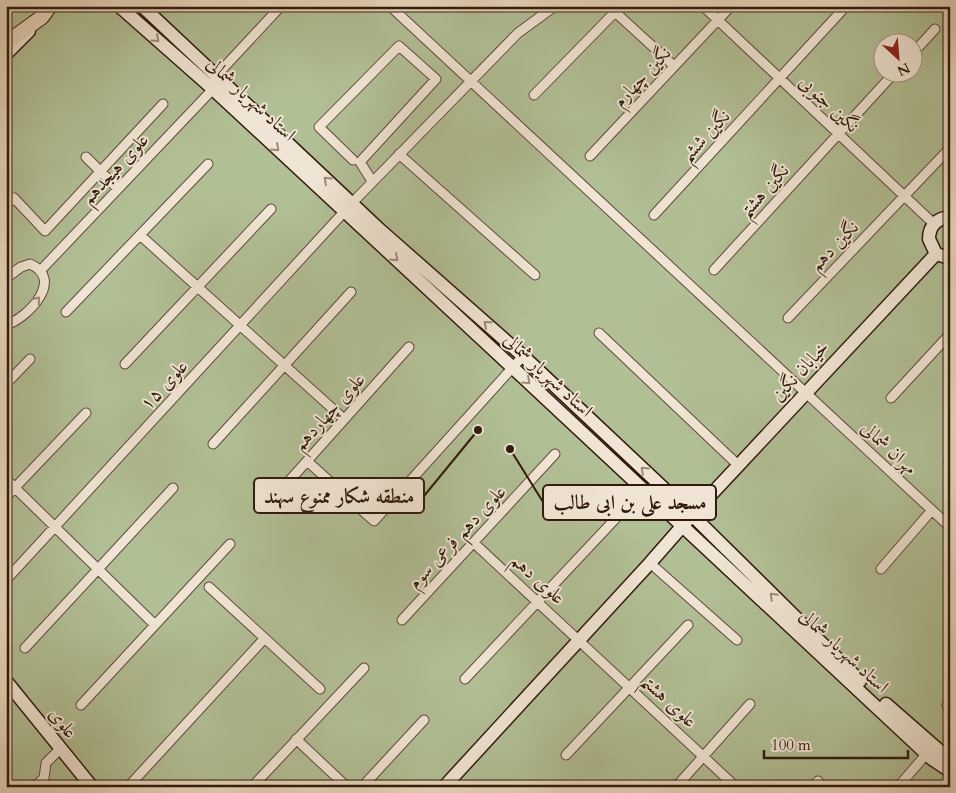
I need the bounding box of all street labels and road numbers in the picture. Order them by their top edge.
street label: نگین چهارم [607,41,679,115]
street label: استاد شهریار شمالی [201,51,301,147]
street label: نگین جنوبی [793,69,865,139]
street label: نگین ششم [674,104,740,172]
street label: علوی هیجدهم [75,128,158,214]
street label: نگین هشتم [733,158,800,228]
street label: نگین دهم [803,215,868,281]
street label: استاد شهریار شمالی [498,327,598,423]
street label: خیابان نگین [765,335,835,407]
street label: علوی ۱۵ [134,354,194,416]
street label: علوی چهاردهم [287,367,375,460]
street label: مهران شمالی [855,415,923,481]
street label: علوی دهم فرعی سوم [402,479,516,598]
street label: علوی دهم [502,548,571,614]
street label: استاد شهریار شمالی [794,603,894,699]
street label: علوی هشتم [631,668,703,738]
street label: علوی [43,702,83,744]

